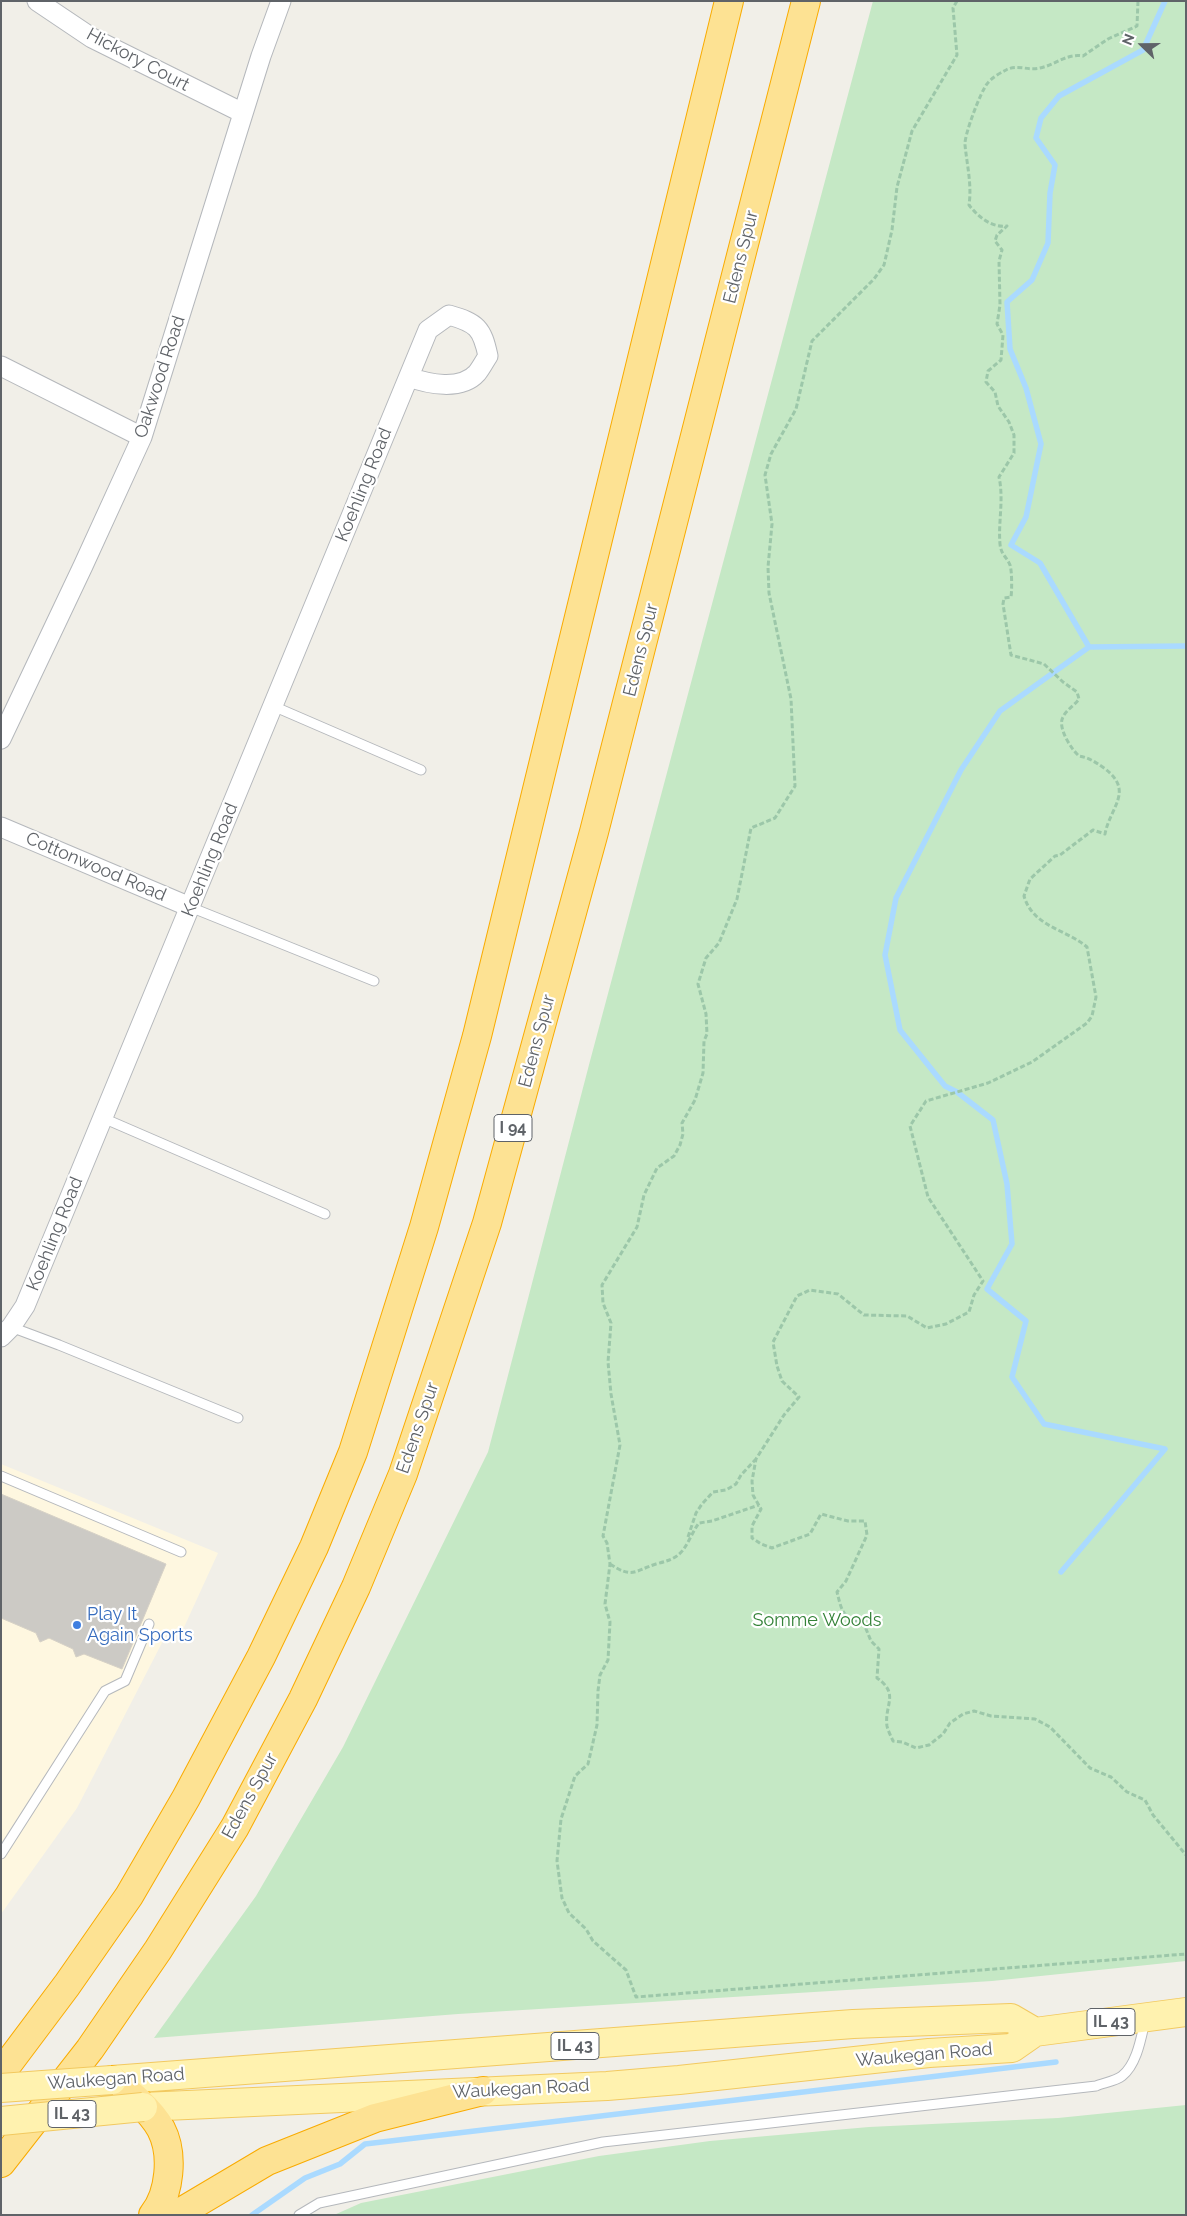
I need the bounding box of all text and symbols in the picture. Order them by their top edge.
north arrow [1117,20,1167,70]
street label: Hickory Court [83,24,193,96]
text: N [1119,31,1138,47]
street label: Edens Spur [719,208,763,306]
street label: Oakwood Road [130,313,190,441]
street label: Koehling Road [331,425,397,545]
street label: Edens Spur [619,601,663,699]
street label: Koehling Road [177,800,243,920]
street label: Cottonwood Road [23,828,169,906]
street label: Edens Spur [514,992,560,1090]
road number: I 94 [494,1114,532,1142]
street label: Koehling Road [22,1174,88,1294]
street label: Edens Spur [392,1379,444,1477]
place label: Play It Again Sports [87,1604,193,1646]
park label: Somme Woods [753,1610,881,1632]
marker: Play It Again Sports [71,1619,83,1631]
street label: Edens Spur [217,1749,283,1843]
road number: IL 43 [1087,2008,1135,2035]
road number: IL 43 [551,2032,599,2060]
street label: Waukegan Road [855,2038,993,2072]
street label: Waukegan Road [47,2063,185,2095]
street label: Waukegan Road [452,2075,590,2103]
road number: IL 43 [48,2100,96,2128]

